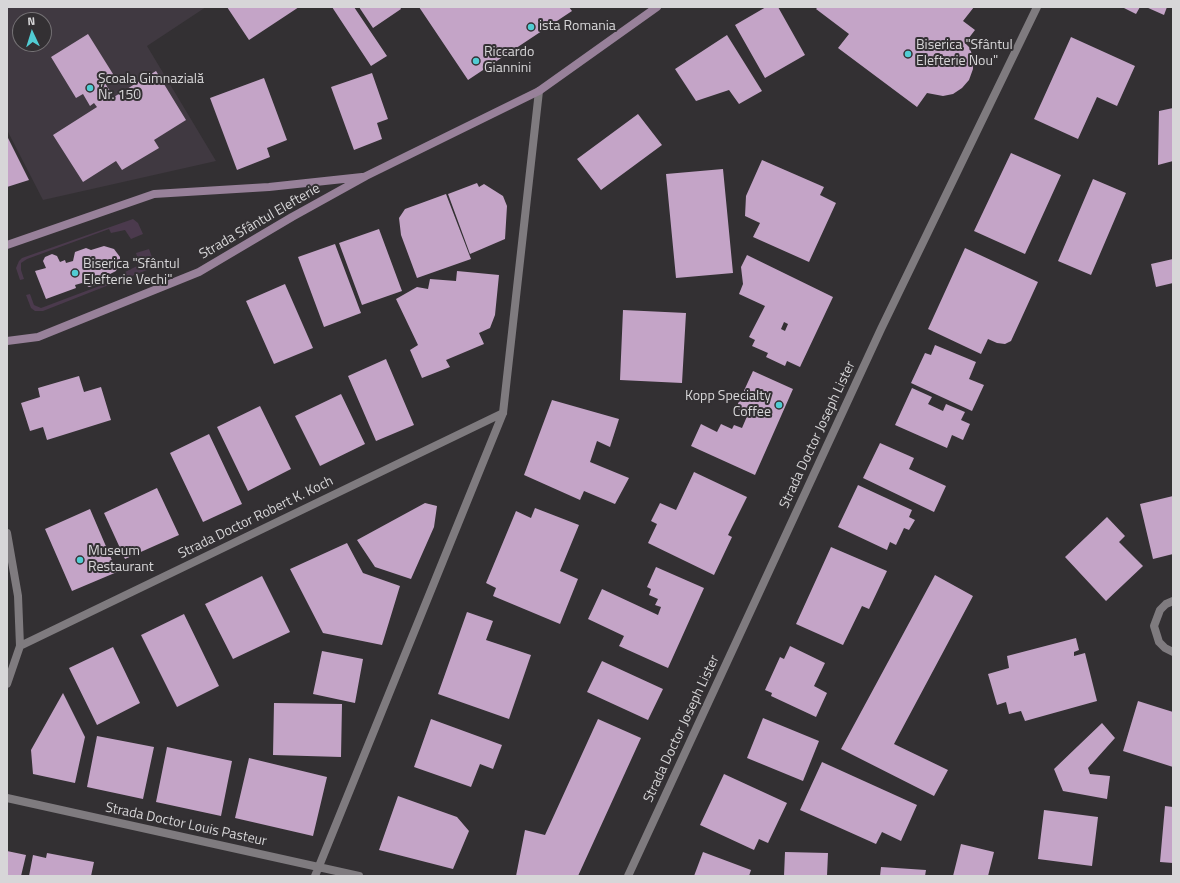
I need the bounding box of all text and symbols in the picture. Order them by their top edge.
north arrow [12,12,52,52]
text: N [27,13,36,29]
place label: ista Romania [539,19,616,35]
marker: ista Romania [526,22,536,32]
place label: Biserica "Sfântul Elefterie Nou" [916,38,1013,70]
place label: Riccardo Giannini [484,45,534,78]
marker: Biserica "Sfântul Elefterie Nou" [903,49,913,59]
marker: Riccardo Giannini [471,56,481,66]
place label: Școala Gimnazială Nr. 150 [98,72,204,104]
marker: Școala Gimnazială Nr. 150 [85,83,95,93]
street label: Strada Sfântul Elefterie [197,181,323,263]
place label: Biserica "Sfântul Elefterie Vechi" [83,257,180,290]
marker: Biserica "Sfântul Elefterie Vechi" [70,268,80,278]
street label: Strada Doctor Joseph Lister [776,359,860,511]
place label: Kopp Specialty Coffee [685,389,771,422]
marker: Kopp Specialty Coffee [774,400,784,410]
street label: Strada Doctor Robert K. Koch [176,473,336,563]
place label: Museum Restaurant [88,544,154,576]
marker: Museum Restaurant [75,555,85,565]
street label: Strada Doctor Joseph Lister [640,653,724,805]
street label: Strada Doctor Louis Pasteur [104,800,268,850]

